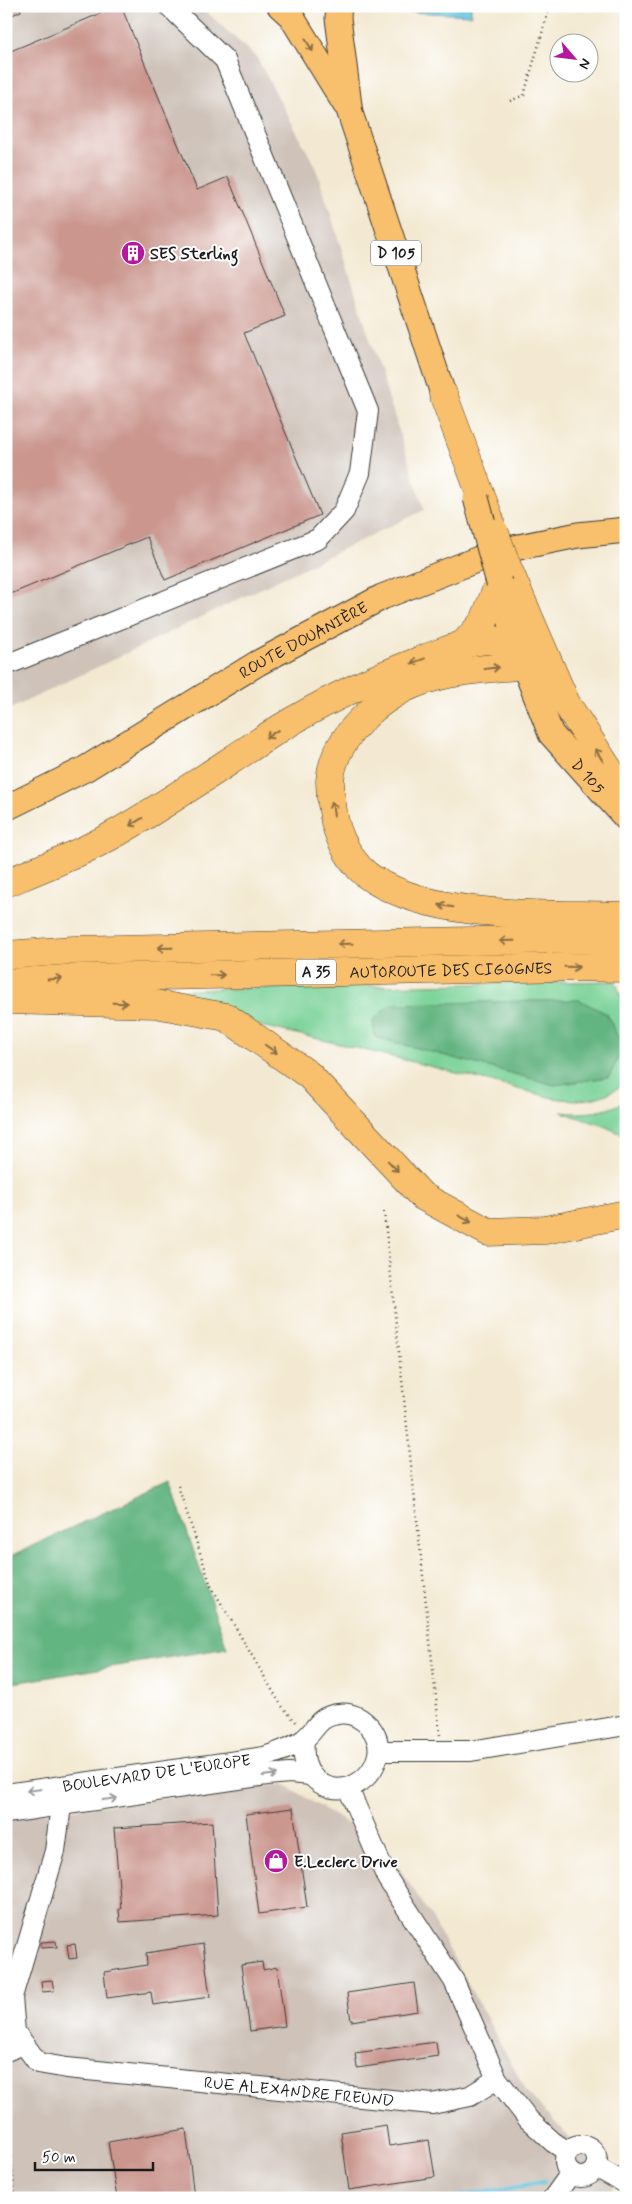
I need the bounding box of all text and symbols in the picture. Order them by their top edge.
north arrow [550,32,600,82]
one-way arrow [303,38,314,52]
text: N [574,55,595,72]
building icon: SES Sterling [120,240,146,266]
road number: D 105 [371,240,421,266]
place label: SES Sterling [150,244,238,267]
street label: ROUTE DOUANIÈRE [236,597,372,684]
one-way arrow [410,657,426,666]
one-way arrow [484,663,500,673]
one-way arrow [266,729,280,739]
one-way arrow [594,748,604,762]
street label: D 105 [566,755,609,799]
one-way arrow [327,801,337,817]
one-way arrow [129,817,143,827]
one-way arrow [439,900,455,910]
one-way arrow [499,936,515,945]
one-way arrow [337,940,353,949]
one-way arrow [157,944,173,953]
street label: AUTOROUTE DES CIGOGNES [349,958,553,984]
road number: A 35 [296,960,336,984]
one-way arrow [564,962,580,972]
one-way arrow [209,970,225,979]
one-way arrow [47,975,63,984]
one-way arrow [112,998,128,1008]
one-way arrow [264,1044,278,1054]
one-way arrow [387,1160,399,1172]
one-way arrow [457,1214,472,1224]
street label: BOULEVARD DE L'EUROPE [61,1750,252,1798]
one-way arrow [262,1770,278,1780]
one-way arrow [26,1786,42,1796]
one-way arrow [101,1794,117,1804]
shop icon: E.Leclerc Drive [263,1848,289,1874]
place label: E.Leclerc Drive [294,1852,398,1873]
street label: RUE ALEXANDRE FREUND [203,2073,395,2112]
scale bar [35,2139,152,2171]
text: 50 m [42,2148,76,2168]

